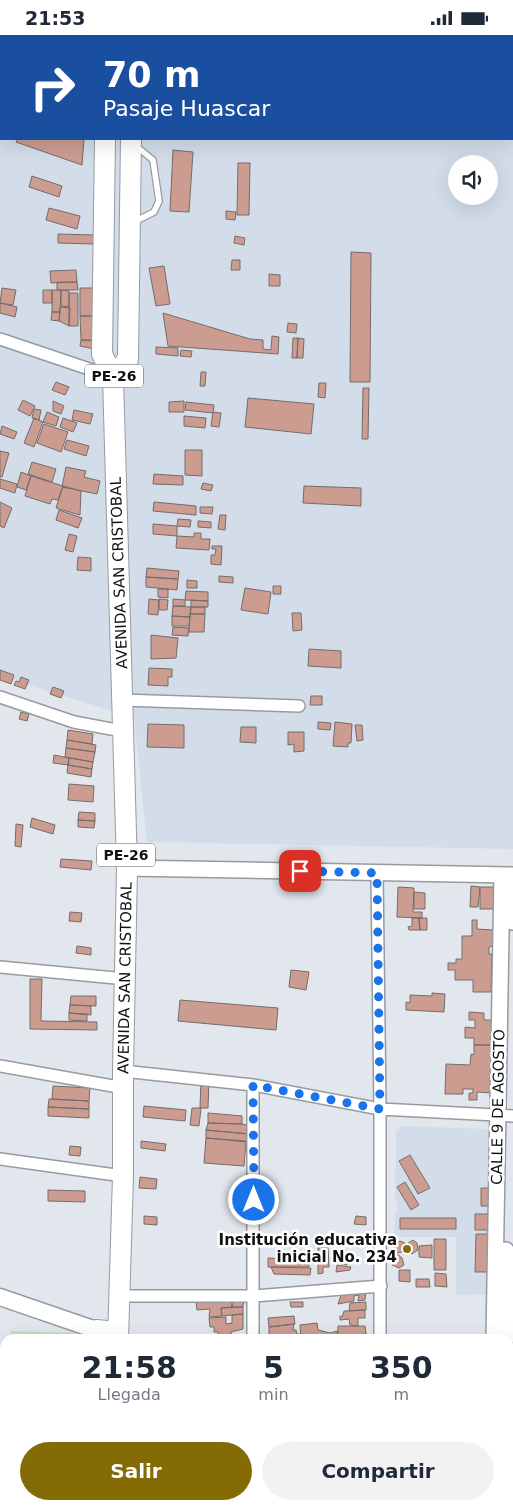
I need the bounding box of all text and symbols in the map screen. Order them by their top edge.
text: 21:53 [25,7,85,29]
icon: right [20,55,85,120]
text: 70 m [103,55,200,95]
text: Pasaje Huascar [103,96,270,121]
map controls [448,155,498,205]
button: sound [448,155,498,205]
road number: PE-26 [85,365,143,387]
street label: AVENIDA SAN CRISTOBAL [107,476,131,669]
road number: PE-26 [97,843,155,867]
pin [279,850,321,892]
icon: arrive [286,857,314,885]
street label: AVENIDA SAN CRISTOBAL [114,881,136,1074]
street label: CALLE 9 DE AGOSTO [488,1029,508,1185]
position arrow [227,1173,279,1225]
place label: Institución educativa inicial No. 234 [219,1231,397,1266]
marker: Institución educativa inicial No. 234 [401,1243,413,1255]
text: 21:58 [81,1350,177,1385]
text: 5 [263,1350,284,1385]
text: 350 [370,1350,433,1385]
text: Llegada [98,1385,161,1404]
text: min [258,1385,289,1404]
text: m [393,1385,409,1404]
button: Salir [20,1442,252,1500]
button: Compartir [262,1442,494,1500]

